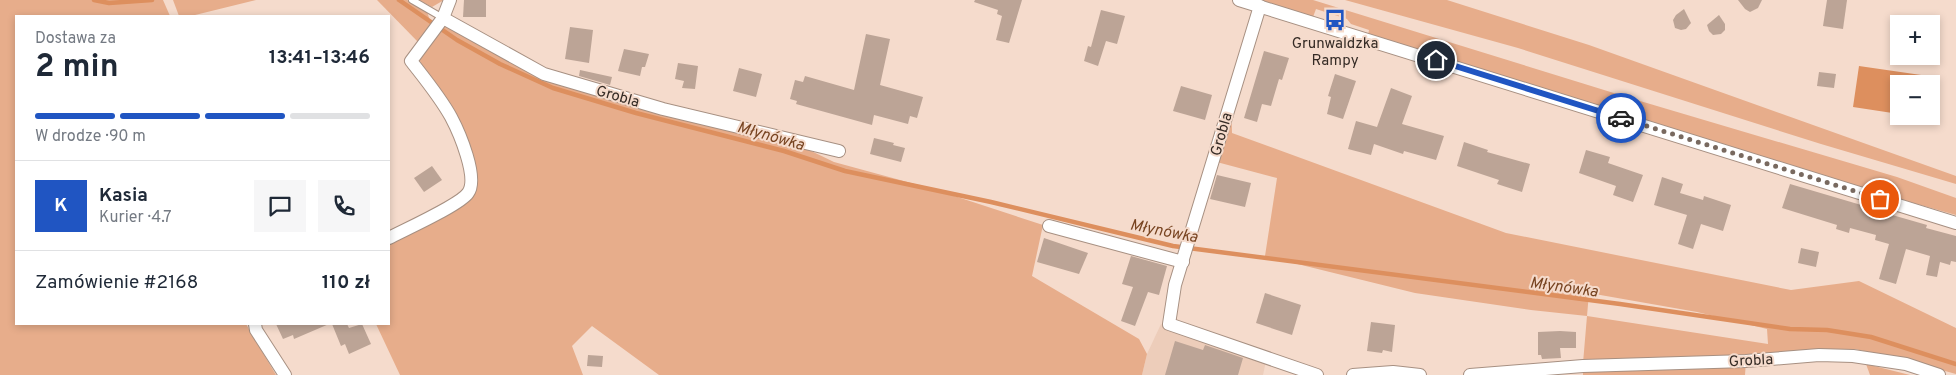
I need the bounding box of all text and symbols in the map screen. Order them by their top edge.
bus stop icon: Grunwaldzka Rampy [1322,7,1348,33]
map controls [1890,15,1940,125]
button: + [1890,15,1940,65]
text: Dostawa za [35,29,116,49]
place label: Grunwaldzka Rampy [1292,35,1378,71]
pin [1415,39,1457,81]
text: 13:41–13:46 [269,46,370,70]
icon: home [1422,46,1450,74]
text: 2 min [35,48,119,88]
button: − [1890,75,1940,125]
street label: Grobla [594,82,642,113]
courier [1596,93,1646,143]
icon: car [1607,104,1635,132]
street label: Grobla [1207,110,1238,158]
water label: Młynówka [735,118,807,156]
text: W drodze · 90 m [35,127,146,147]
pin [1859,178,1901,220]
button: chat [254,180,306,232]
button: phone [318,180,370,232]
text: Kasia [99,184,148,208]
icon: bag [1866,185,1894,213]
text: K [54,194,68,218]
text: Kurier · 4.7 [99,208,172,228]
water label: Młynówka [1128,216,1200,248]
text: Zamówienie #2168 [35,271,198,295]
text: 110 zł [322,271,370,295]
water label: Młynówka [1528,273,1600,303]
street label: Grobla [1728,351,1774,372]

